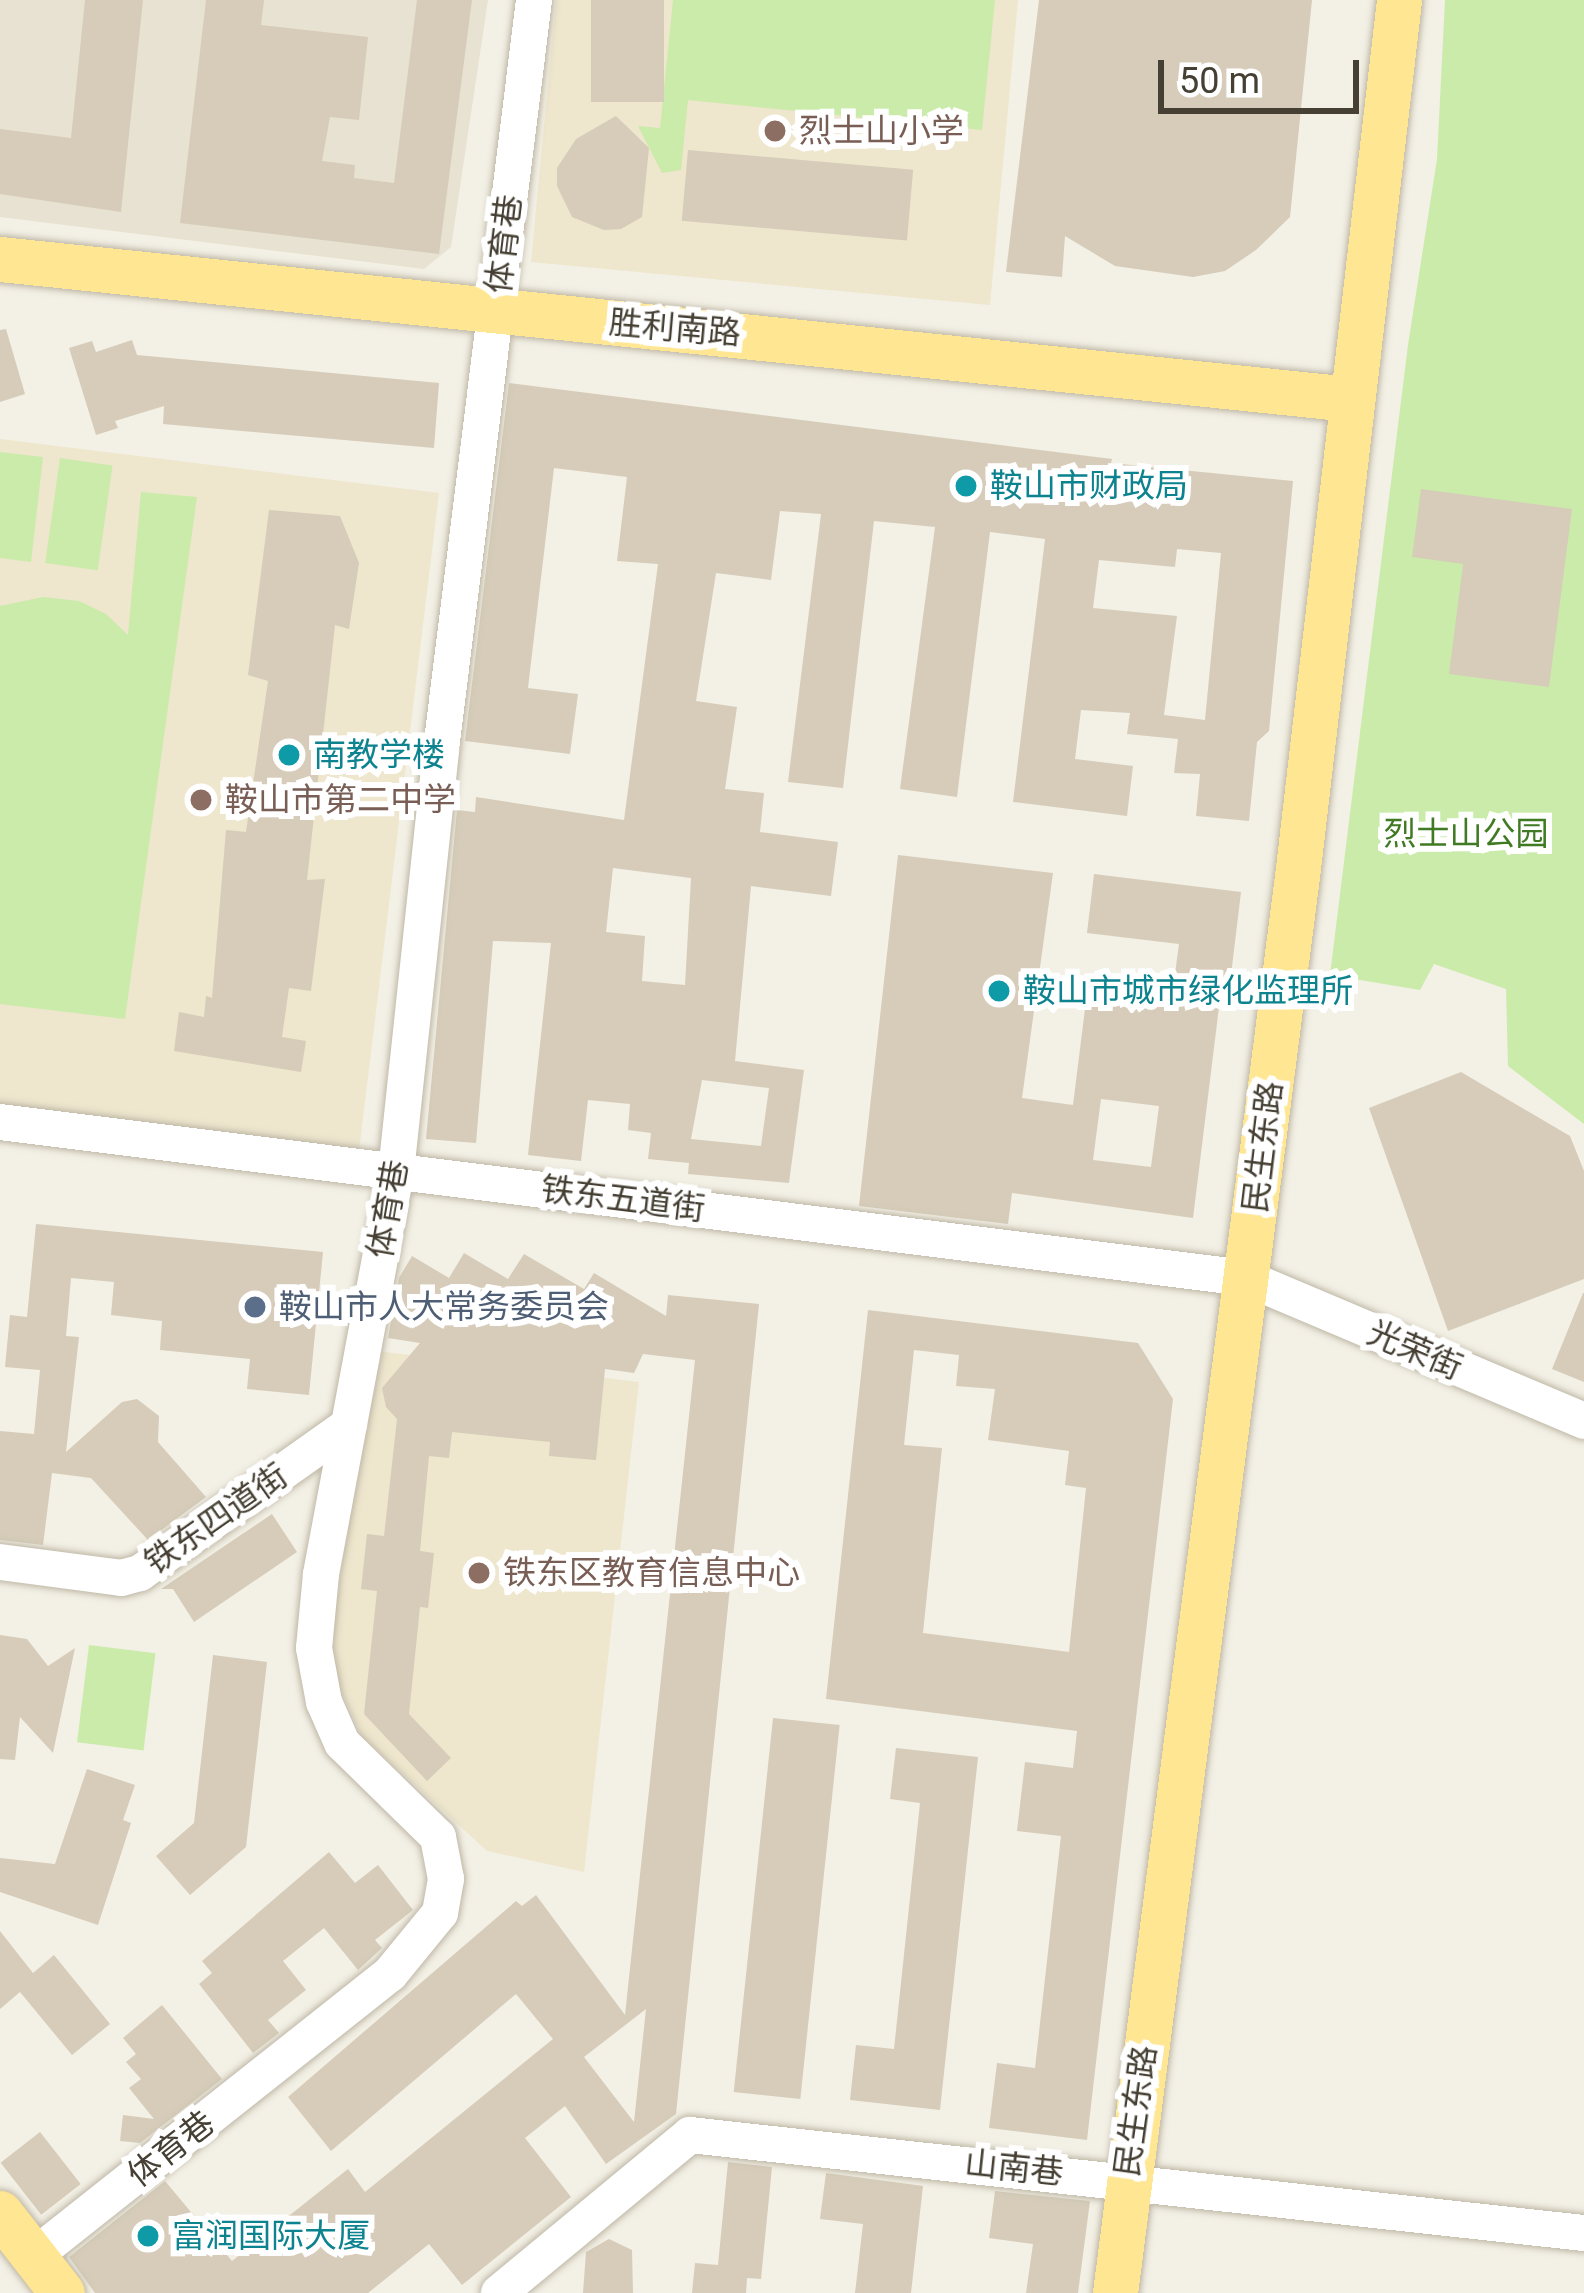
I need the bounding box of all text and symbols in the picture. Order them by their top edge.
scale bar [1164,36,1365,110]
text: 50 m [1179,60,1260,102]
place label: 烈士山小学 [799,111,964,151]
marker: 烈士山小学 [762,118,788,144]
street label: 体育巷 [478,192,530,296]
street label: 胜利南路 [608,303,742,353]
place label: 鞍山市财政局 [990,466,1188,506]
marker: 鞍山市财政局 [953,473,979,499]
place label: 南教学楼 [313,735,445,775]
marker: 南教学楼 [276,742,302,768]
place label: 鞍山市第二中学 [225,780,456,820]
marker: 鞍山市第二中学 [188,787,214,813]
park label: 烈士山公园 [1384,814,1548,854]
place label: 鞍山市城市绿化监理所 [1023,971,1353,1011]
marker: 鞍山市城市绿化监理所 [986,978,1012,1004]
street label: 民生东路 [1235,1079,1291,1215]
street label: 体育巷 [360,1157,416,1261]
street label: 铁东五道街 [539,1169,707,1229]
place label: 鞍山市人大常务委员会 [279,1287,609,1327]
marker: 鞍山市人大常务委员会 [242,1294,268,1320]
street label: 光荣街 [1362,1312,1468,1388]
street label: 铁东四道街 [137,1455,295,1583]
place label: 铁东区教育信息中心 [503,1553,800,1593]
marker: 铁东区教育信息中心 [466,1560,492,1586]
street label: 民生东路 [1107,2043,1165,2179]
street label: 体育巷 [120,2103,222,2195]
street label: 山南巷 [963,2143,1065,2193]
place label: 富润国际大厦 [172,2216,370,2256]
marker: 富润国际大厦 [135,2223,161,2249]

